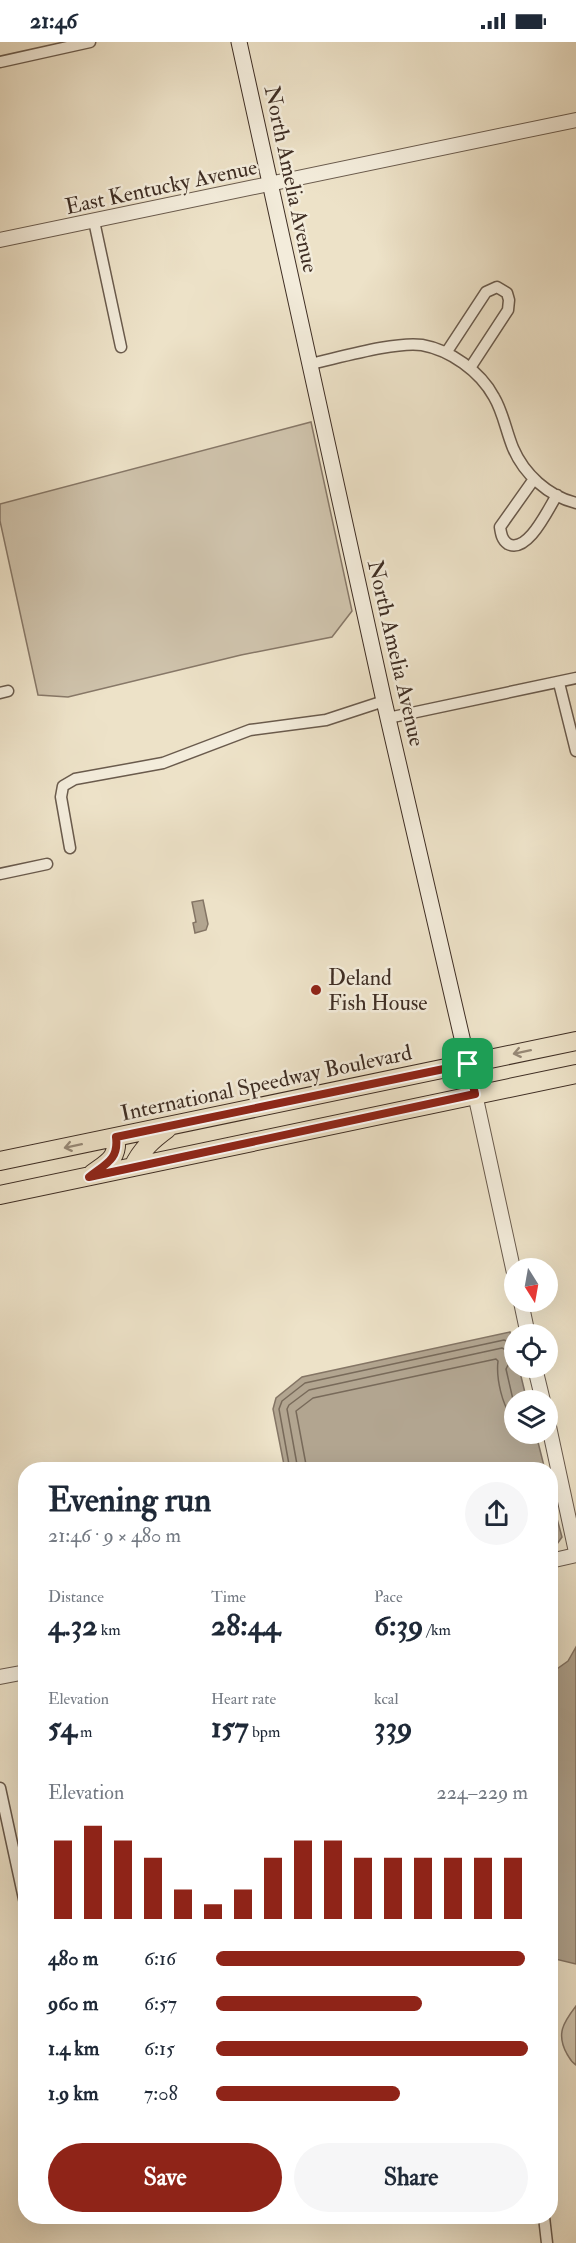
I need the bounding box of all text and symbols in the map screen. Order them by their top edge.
text: 21:46 [30,7,77,35]
street label: North Amelia Avenue [258,83,325,275]
street label: East Kentucky Avenue [63,153,260,221]
street label: North Amelia Avenue [361,557,431,749]
place label: Deland Fish House [328,964,428,1017]
marker: Deland Fish House [309,983,323,997]
street label: International Speedway Boulevard [118,1038,415,1128]
pin [442,1038,493,1089]
icon: arrive [451,1047,484,1080]
one-way arrow [513,1047,532,1059]
one-way arrow [64,1141,83,1152]
north arrow [504,1258,558,1312]
map controls [504,1258,558,1444]
button: locate [504,1324,558,1378]
button: layers [504,1390,558,1444]
text: Evening run [48,1480,211,1521]
button: share [465,1482,528,1545]
text: 21:46 · 9 × 480 m [48,1523,181,1548]
text: Distance [48,1587,104,1607]
text: Time [211,1587,246,1607]
text: Pace [374,1587,403,1607]
text: 4.32 [48,1607,97,1644]
text: 28:44 [211,1607,280,1644]
text: 6:39 [374,1607,423,1644]
text: km [97,1620,121,1640]
text: /km [423,1620,451,1640]
text: Elevation [48,1689,109,1709]
text: Heart rate [211,1689,276,1709]
text: kcal [374,1689,399,1709]
text: 54 [48,1709,77,1746]
text: 157 [211,1709,249,1746]
text: 339 [374,1709,412,1746]
text: m [77,1722,92,1742]
text: bpm [249,1722,280,1742]
text: Elevation [48,1780,124,1805]
text: 224–229 m [437,1780,528,1805]
text: 480 m [48,1946,98,1971]
text: 6:16 [144,1946,176,1971]
text: 960 m [48,1991,98,2016]
text: 6:57 [144,1991,177,2016]
text: 1.4 km [48,2036,99,2061]
text: 6:15 [144,2036,175,2061]
text: 1.9 km [48,2081,99,2106]
text: 7:08 [144,2081,178,2106]
button: Save [48,2143,282,2212]
button: Share [294,2143,528,2212]

